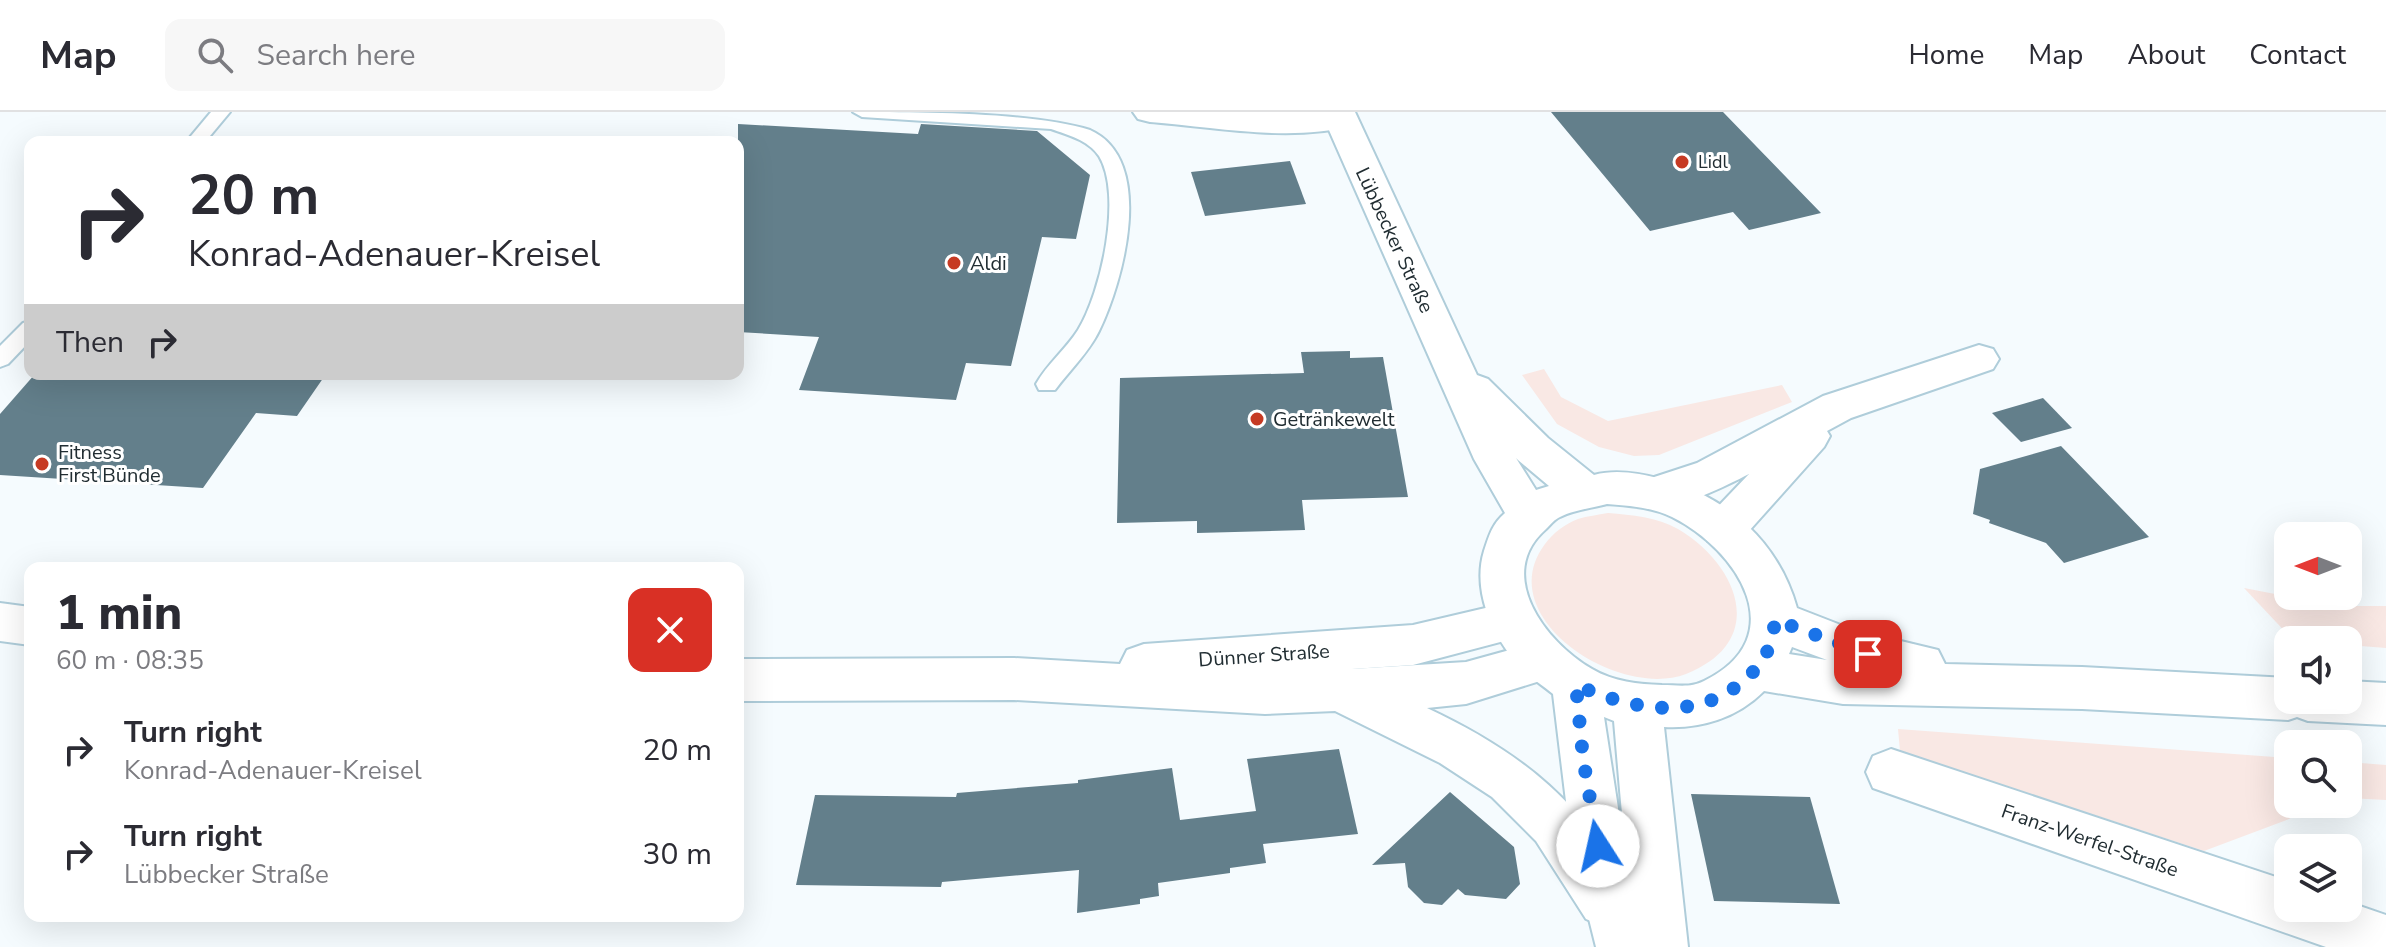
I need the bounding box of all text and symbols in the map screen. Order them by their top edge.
search box [165,19,725,91]
text: Map [40,30,117,81]
icon: search [193,33,237,77]
text: Search here [257,35,416,76]
text: Home [1909,36,1984,74]
text: Map [2028,36,2083,74]
text: About [2127,36,2205,74]
text: Contact [2249,36,2346,74]
place label: Lidl [1698,150,1728,174]
marker: Lidl [1673,153,1691,171]
text: 20 m [188,157,319,234]
street label: Lübbecker Straße [1349,163,1440,317]
icon: right [56,168,160,272]
text: Konrad-Adenauer-Kreisel [188,230,600,279]
place label: Aldi [970,250,1007,277]
marker: Aldi [945,254,963,272]
icon: right [140,320,184,364]
text: Then [56,322,124,363]
place label: Getränkewelt [1273,406,1395,433]
marker: Getränkewelt [1248,410,1266,428]
place label: Fitness First Bünde [58,439,161,489]
marker: Fitness First Bünde [33,455,51,473]
north arrow [2274,522,2362,610]
map controls [2274,522,2362,922]
text: 1 min [56,580,182,646]
button: close [628,588,712,672]
pin [1834,620,1902,688]
button: sound [2274,626,2362,714]
icon: arrive [1846,632,1890,676]
street label: Dünner Straße [1197,637,1331,674]
text: 60 m · 08:35 [56,643,204,678]
text: Turn right [124,712,262,753]
icon: right [56,728,100,772]
text: 20 m [643,730,712,771]
button: search [2274,730,2362,818]
text: Konrad-Adenauer-Kreisel [124,753,422,788]
street label: Franz-Werfel-Straße [1998,797,2182,883]
position arrow [1556,804,1640,888]
text: Turn right [124,816,262,857]
icon: right [56,832,100,876]
text: 30 m [643,834,712,875]
button: layers [2274,834,2362,922]
text: Lübbecker Straße [124,857,329,892]

